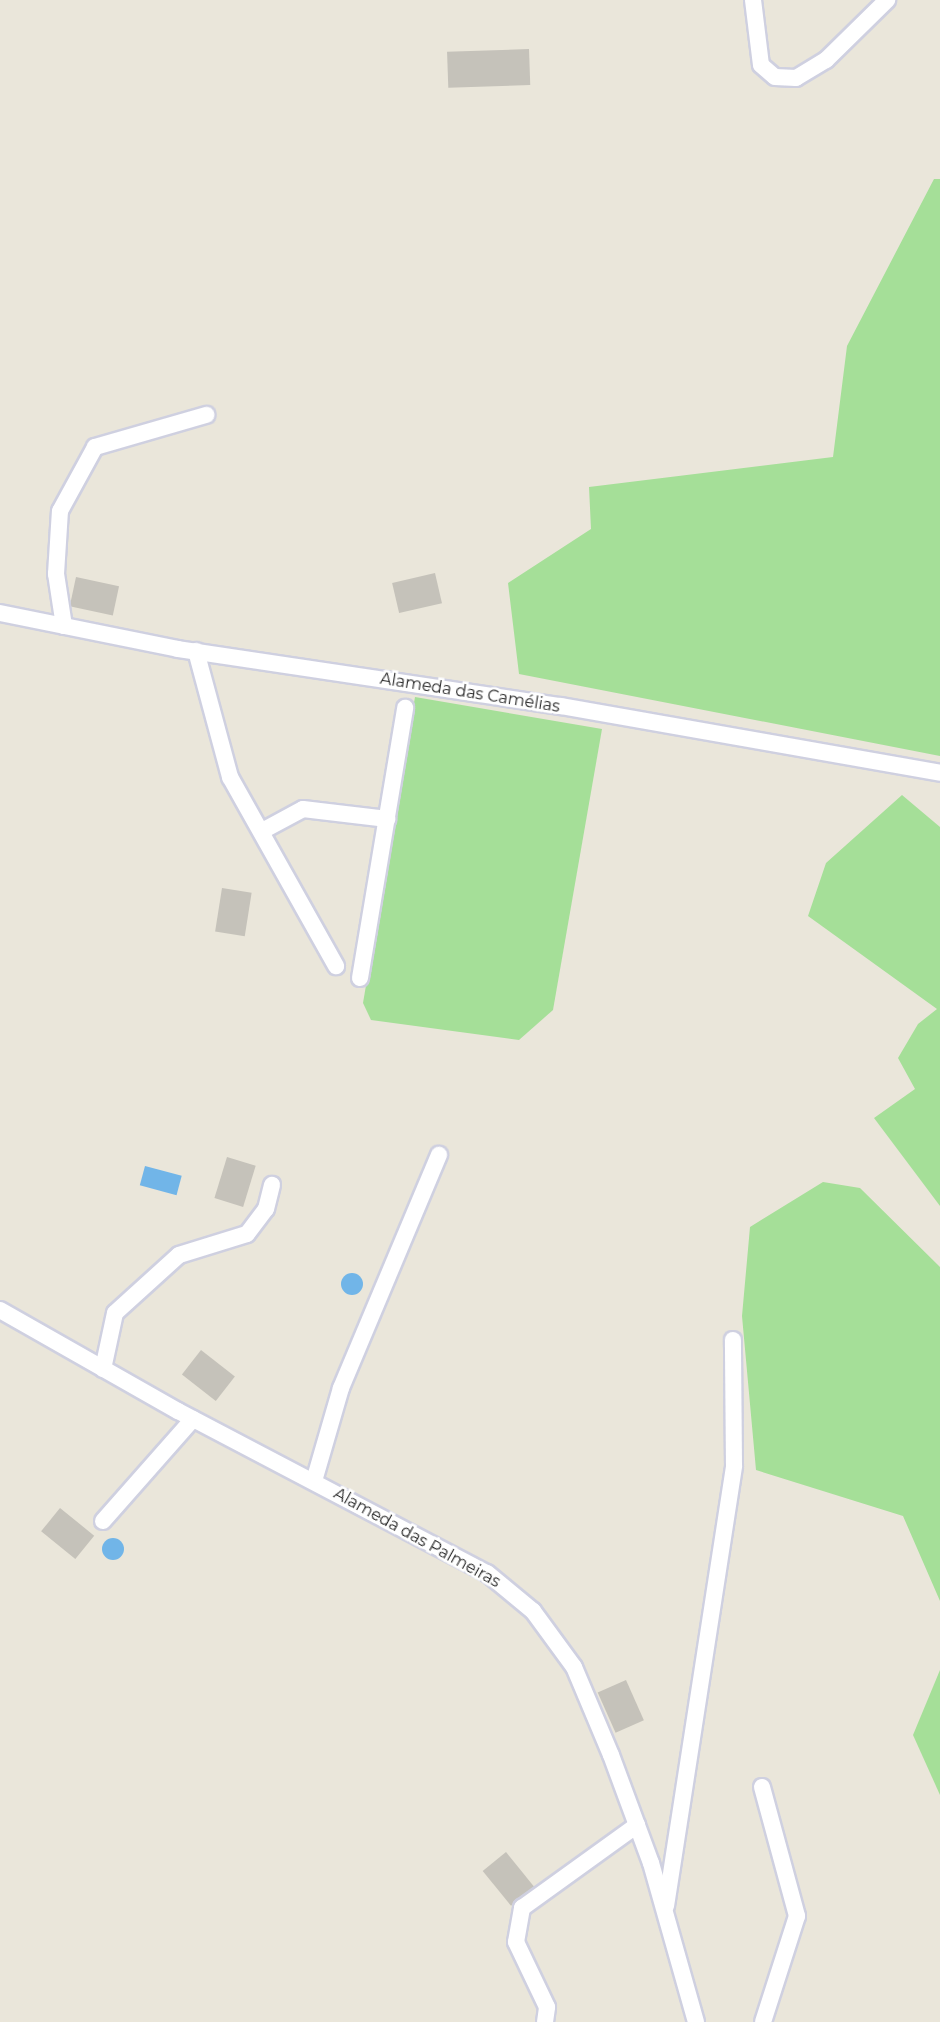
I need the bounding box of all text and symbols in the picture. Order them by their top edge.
street label: Alameda das Camélias [379,669,561,717]
street label: Alameda das Palmeiras [330,1484,504,1592]

